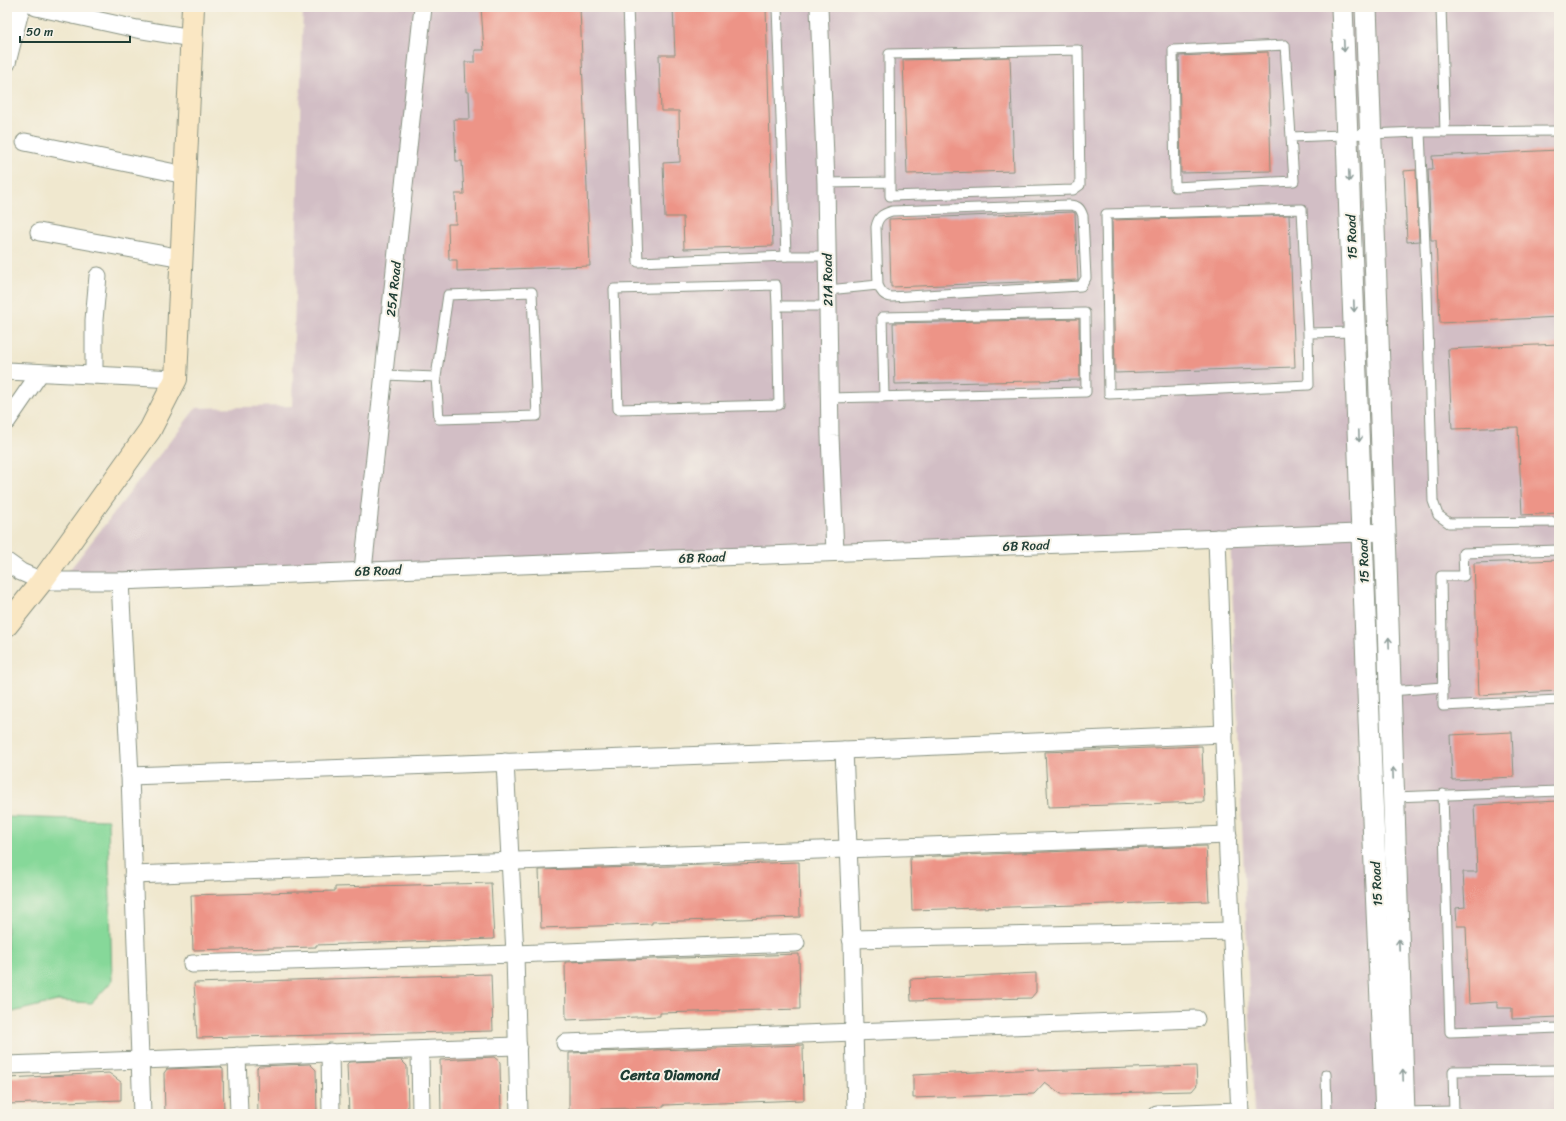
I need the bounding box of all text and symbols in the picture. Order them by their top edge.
scale bar [20,18,130,44]
text: 50 m [26,21,53,43]
one-way arrow [1340,39,1348,52]
one-way arrow [1345,169,1353,182]
street label: 15 Road [1339,213,1364,260]
street label: 21A Road [816,252,839,307]
street label: 25A Road [379,259,408,318]
one-way arrow [1350,299,1358,312]
one-way arrow [1355,429,1363,442]
street label: 6B Road [1002,533,1051,558]
street label: 15 Road [1351,537,1376,584]
street label: 6B Road [678,545,727,570]
street label: 6B Road [354,558,403,583]
one-way arrow [1385,637,1392,650]
one-way arrow [1389,767,1397,780]
street label: 15 Road [1364,860,1389,907]
one-way arrow [1395,939,1402,952]
district label: Centa Diamond [620,1062,721,1088]
one-way arrow [1399,1069,1407,1082]

